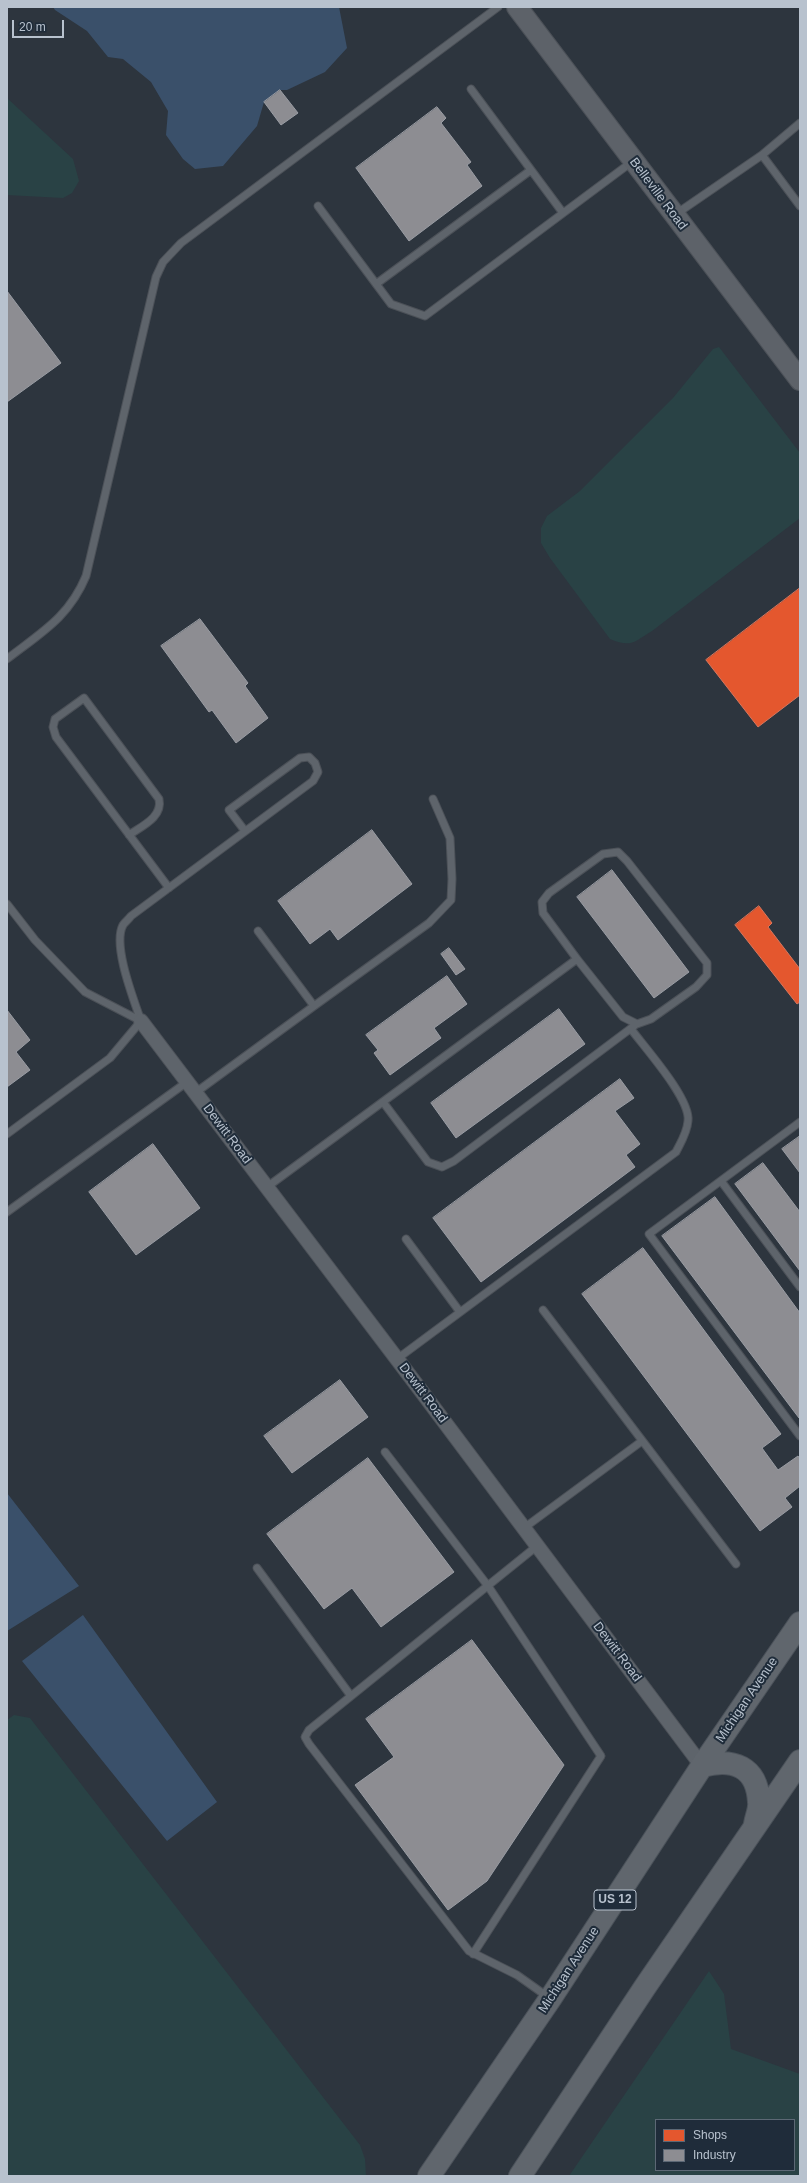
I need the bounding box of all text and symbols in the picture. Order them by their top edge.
scale bar [14,12,66,38]
text: 20 m [19,20,46,34]
street label: Belleville Road [626,155,690,233]
street label: Dewitt Road [199,1101,255,1167]
street label: Dewitt Road [395,1360,451,1426]
street label: Dewitt Road [589,1619,645,1685]
street label: Michigan Avenue [713,1654,781,1746]
road number: US 12 [594,1890,636,1910]
street label: Michigan Avenue [535,1924,603,2016]
legend [655,2119,795,2171]
text: Shops [693,2128,727,2142]
text: Industry [693,2148,736,2162]

